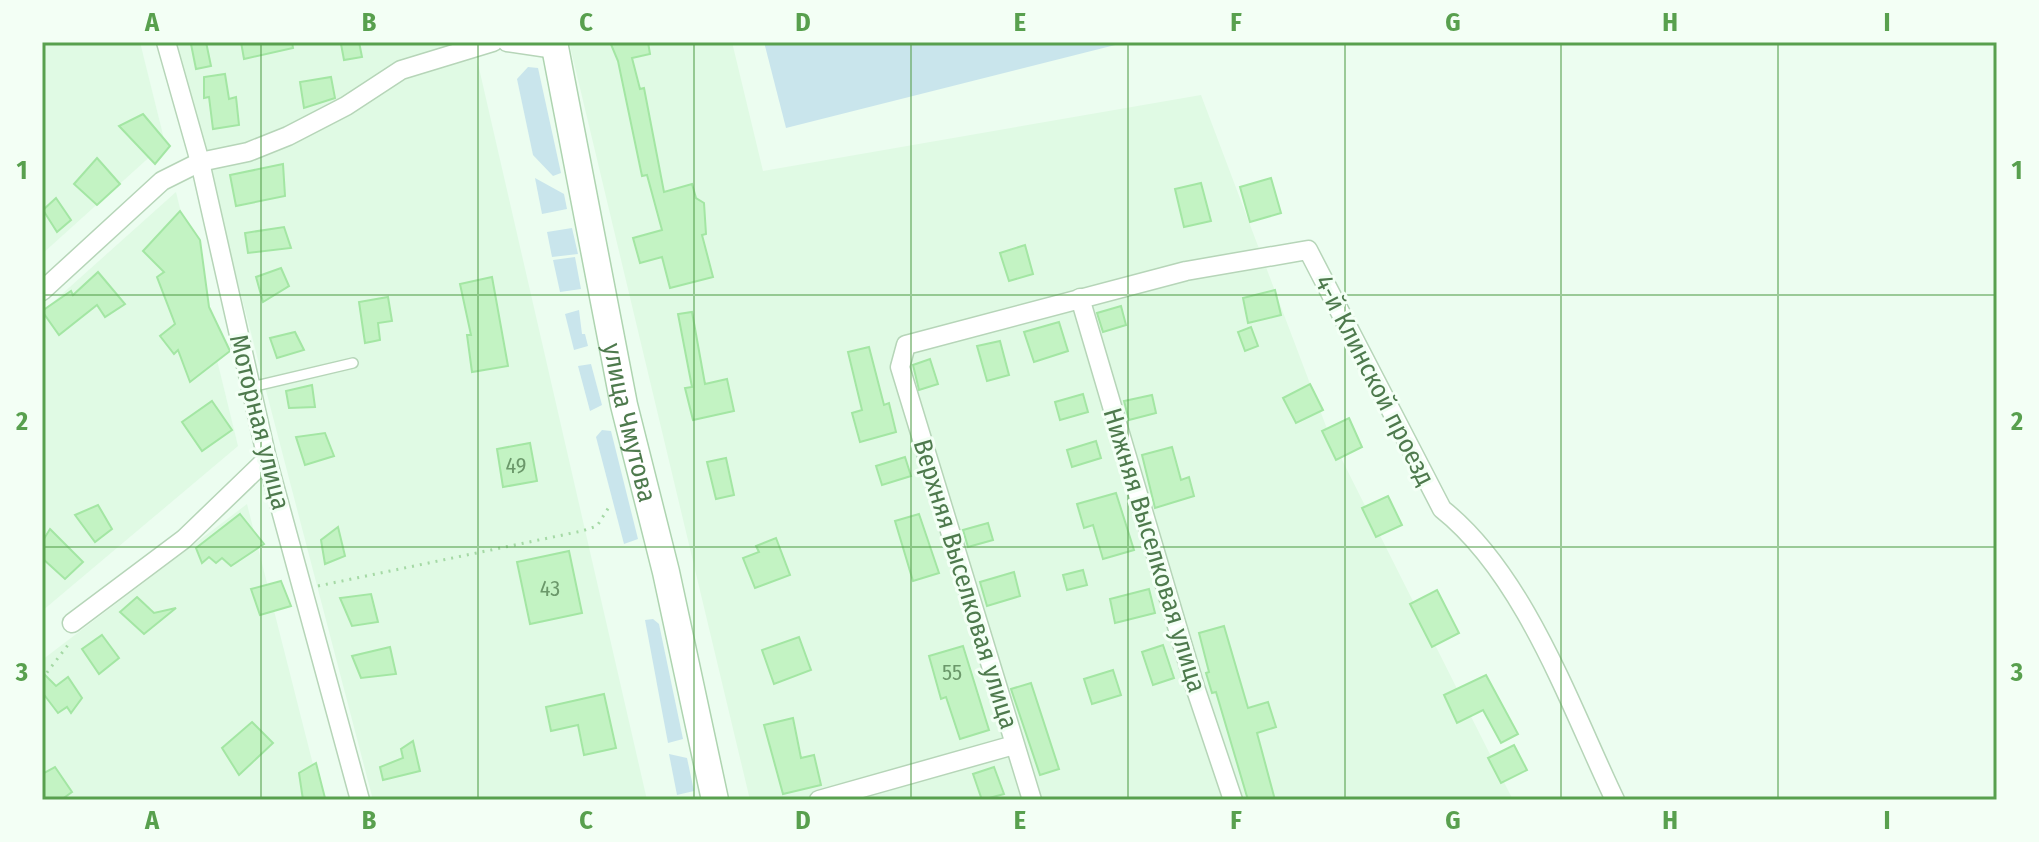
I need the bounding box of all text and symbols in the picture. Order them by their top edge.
text: A [144,7,160,38]
text: B [362,7,377,38]
text: C [579,7,593,38]
text: D [795,7,811,38]
text: E [1014,7,1026,38]
text: F [1230,7,1242,38]
text: G [1445,7,1461,38]
text: H [1662,7,1678,38]
text: I [1884,7,1891,38]
text: 1 [17,155,28,186]
text: 1 [2012,155,2023,186]
street label: 4-й Клинской проезд [1308,270,1441,491]
street label: Моторная улица [223,331,296,513]
street label: улица Чмутова [596,341,663,505]
street label: Нижняя Выселковая улица [1096,404,1213,696]
text: 2 [15,406,28,437]
text: 2 [2010,406,2023,437]
street label: Верхняя Выселковая улица [907,436,1024,733]
house number: 49 [506,452,526,479]
house number: 43 [540,575,560,602]
text: 3 [15,657,28,688]
text: 3 [2010,657,2023,688]
house number: 55 [942,659,962,686]
text: A [144,805,160,836]
text: B [362,805,377,836]
text: C [579,805,593,836]
text: D [795,805,811,836]
text: E [1014,805,1026,836]
text: F [1230,805,1242,836]
text: G [1445,805,1461,836]
text: H [1662,805,1678,836]
text: I [1884,805,1891,836]

